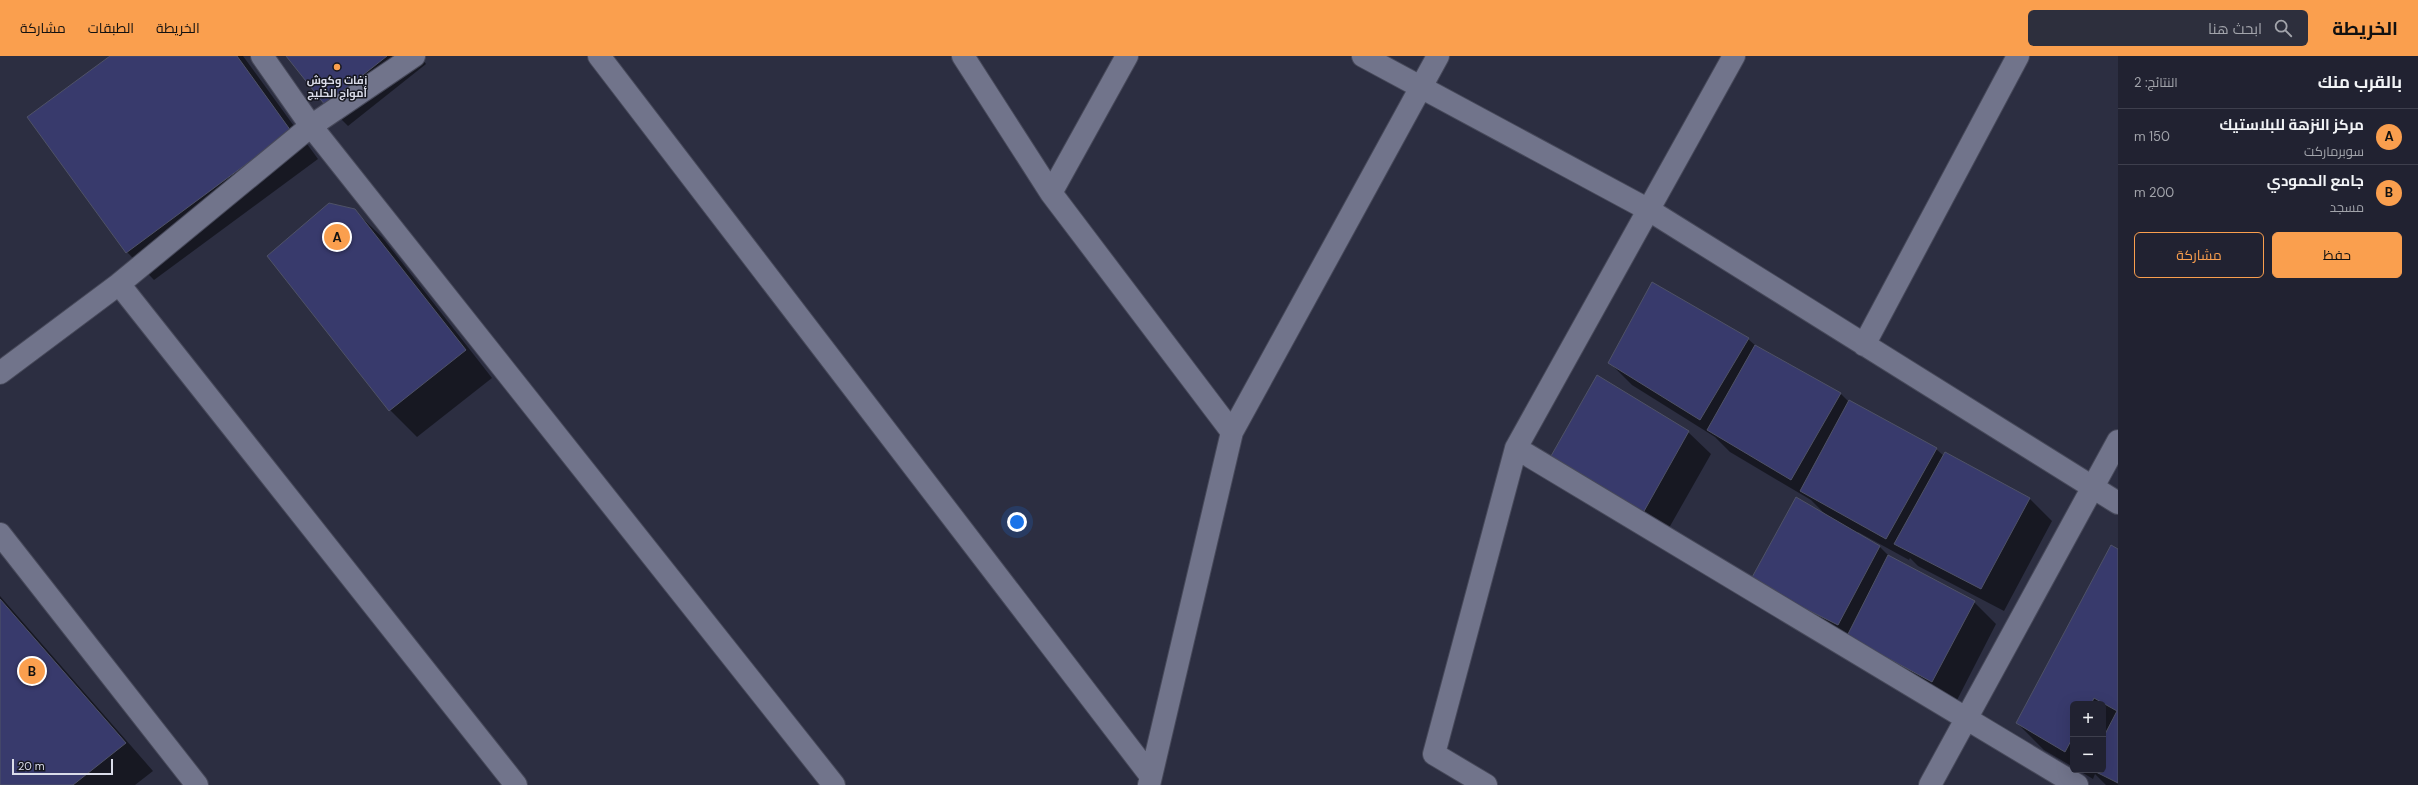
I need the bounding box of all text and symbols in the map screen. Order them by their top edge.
search box [2028,10,2308,46]
text: الخريطة [2332,16,2398,41]
icon: search [2272,17,2294,39]
text: مشاركة [20,19,66,37]
text: الطبقات [88,19,134,37]
text: الخريطة [156,19,200,37]
text: ابحث هنا [2208,19,2262,39]
marker: زفات وكوش أمواج الخليج [332,62,342,72]
text: بالقرب منك [2318,71,2402,93]
place label: زفات وكوش أمواج الخليج [307,73,367,101]
text: النتائج: 2 [2134,74,2178,91]
text: مركز النزهة للبلاستيك [2220,115,2364,135]
text: 150 m [2134,128,2170,145]
text: A [2384,128,2394,145]
text: سوبرماركت [2304,143,2364,160]
text: جامع الحمودي [2267,171,2364,191]
text: 200 m [2134,184,2174,201]
text: B [2385,184,2393,201]
text: مسجد [2330,199,2364,216]
pin: A [324,222,350,252]
button: مشاركة [2134,232,2264,278]
button: حفظ [2272,232,2402,278]
your location [1007,512,1027,532]
pin: B [19,656,45,686]
map controls [2070,701,2106,773]
button: + [2070,701,2106,737]
button: − [2070,737,2106,773]
scale bar [12,757,113,776]
text: 20 m [18,759,44,773]

